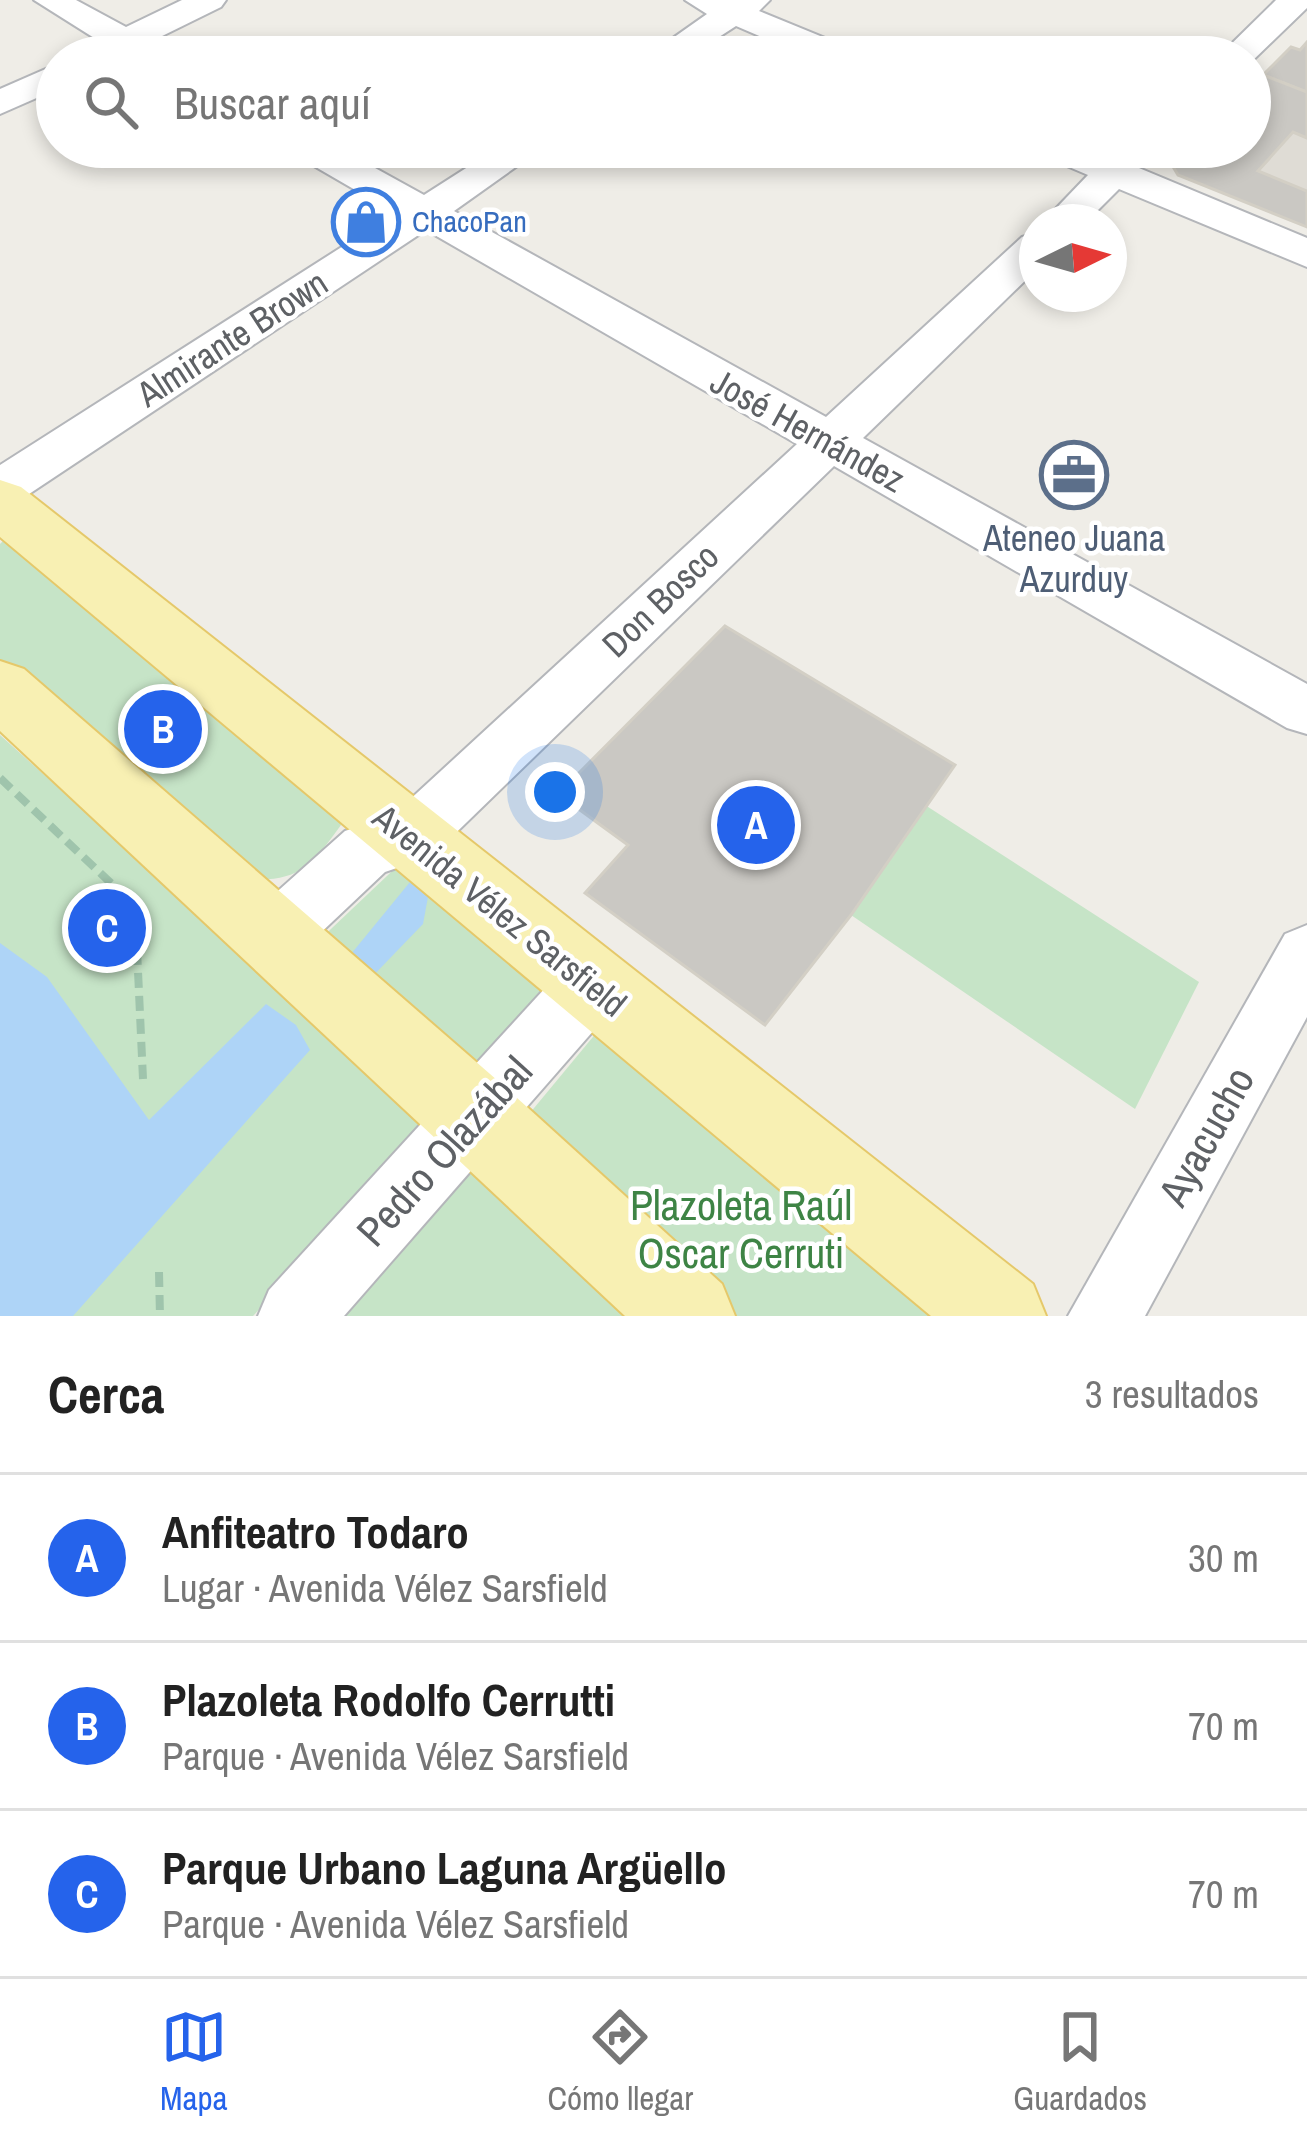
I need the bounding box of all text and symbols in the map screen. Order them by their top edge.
search box [36,36,1271,168]
icon: search [78,69,144,135]
text: Buscar aquí [174,72,371,133]
shop icon: ChacoPan [331,187,401,257]
place label: ChacoPan [412,201,527,241]
north arrow [1019,204,1127,312]
street label: Almirante Brown [127,258,337,418]
street label: José Hernández [702,357,914,503]
office icon: Ateneo Juana Azurduy [1039,440,1109,510]
place label: Ateneo Juana Azurduy [982,514,1165,603]
street label: Don Bosco [591,533,729,667]
pin: B [124,684,202,774]
your location [525,762,585,822]
pin: A [717,780,795,870]
street label: Avenida Vélez Sarsfield [363,792,637,1027]
pin: C [68,883,146,973]
street label: Pedro Olazábal [344,1044,544,1258]
street label: Ayacucho [1145,1057,1267,1216]
park label: Plazoleta Raúl Oscar Cerruti [630,1177,852,1281]
text: Cerca [48,1360,164,1429]
text: 3 resultados [1085,1368,1259,1420]
text: Anfiteatro Todaro [162,1501,469,1562]
text: A [75,1532,99,1584]
text: 30 m [1188,1532,1259,1584]
text: Lugar · Avenida Vélez Sarsfield [162,1562,608,1614]
text: Plazoleta Rodolfo Cerrutti [162,1669,615,1730]
text: B [75,1700,99,1752]
text: 70 m [1188,1700,1259,1752]
text: Parque · Avenida Vélez Sarsfield [162,1730,629,1782]
text: Parque Urbano Laguna Argüello [162,1837,727,1898]
text: C [75,1868,99,1920]
text: 70 m [1188,1868,1259,1920]
text: Parque · Avenida Vélez Sarsfield [162,1898,629,1950]
tab: Mapa [160,2004,228,2120]
tab: Cómo llegar [547,2004,693,2120]
tab: Guardados [1013,2004,1147,2120]

